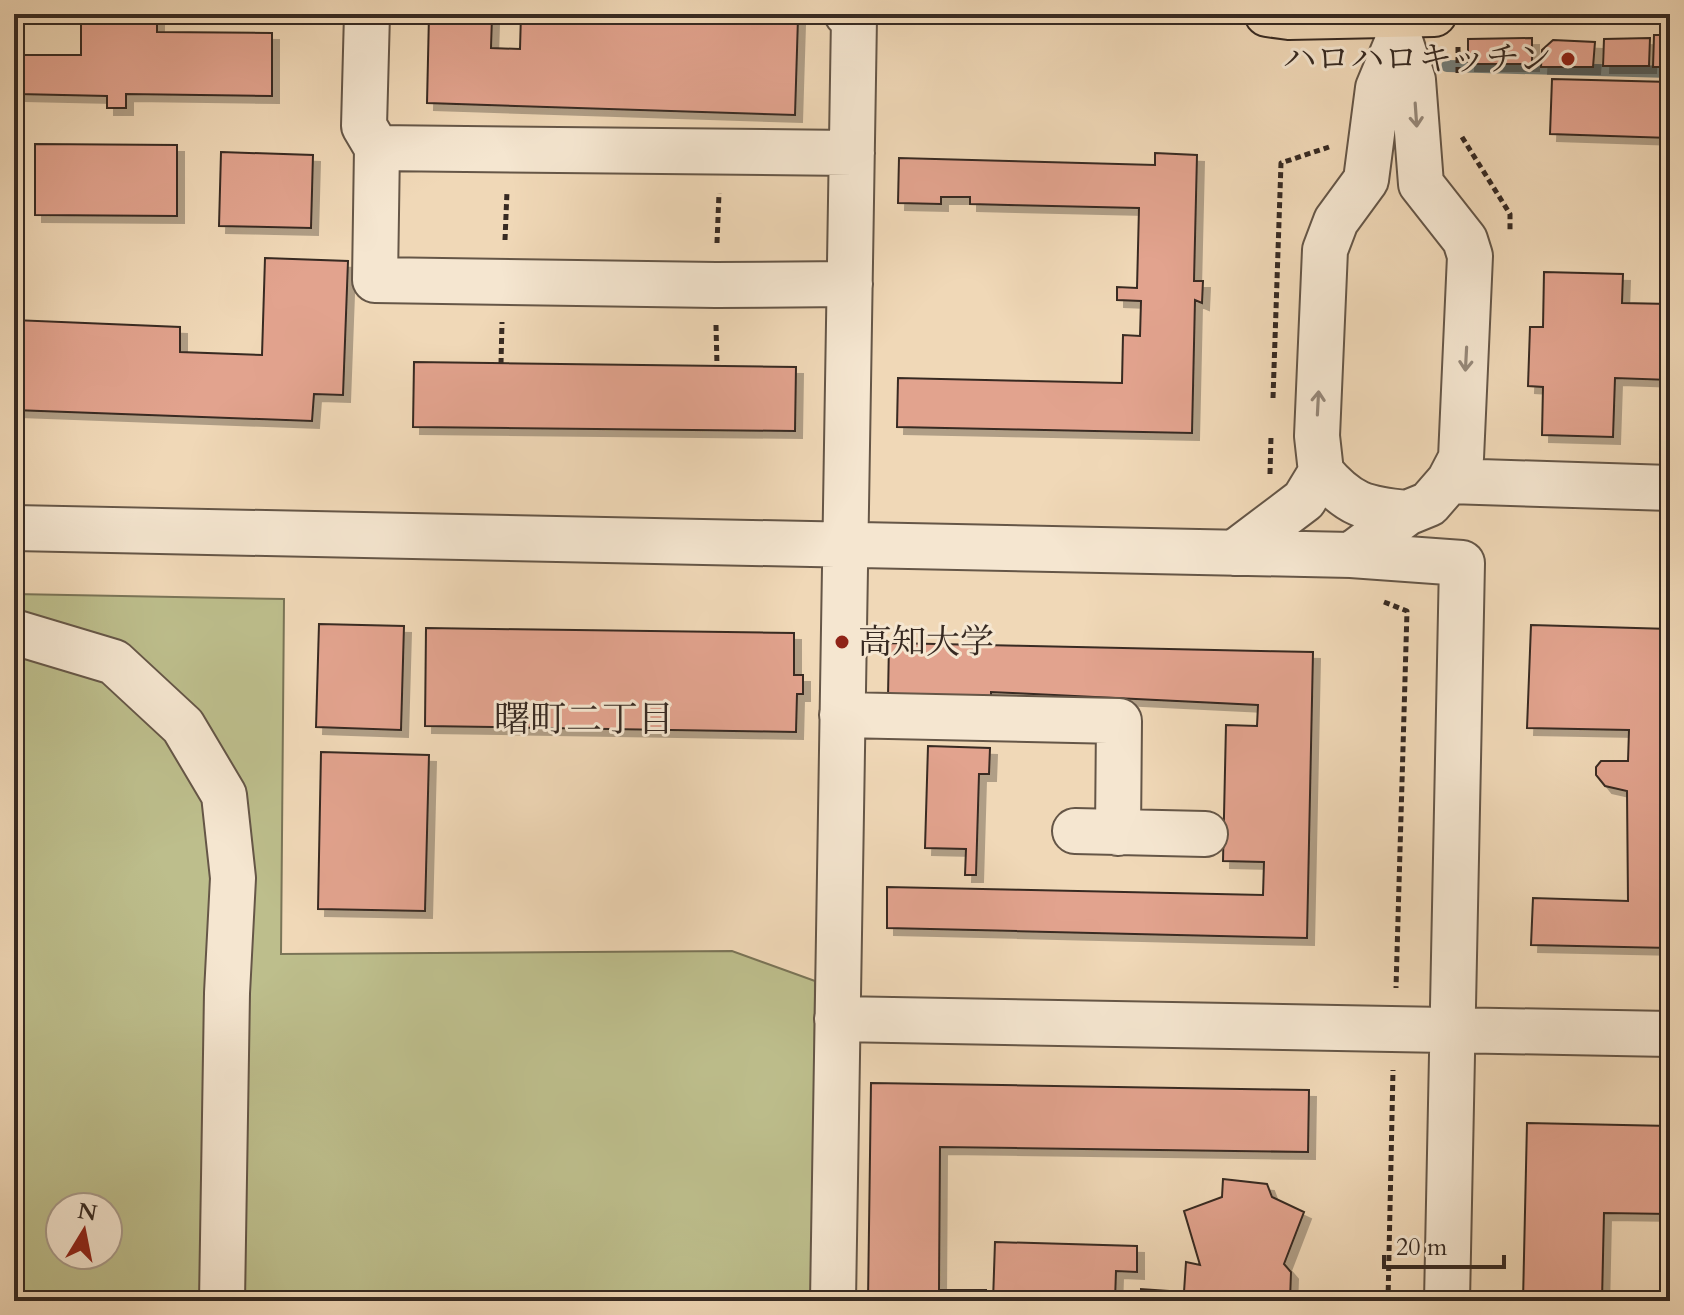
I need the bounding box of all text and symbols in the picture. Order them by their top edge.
place label: ハロハロキッチン [1282,36,1552,82]
marker: ハロハロキッチン [1559,50,1577,68]
one-way arrow [1409,101,1424,128]
one-way arrow [1458,345,1473,372]
one-way arrow [1311,390,1326,417]
place label: 高知大学 [858,619,994,665]
marker: 高知大学 [833,633,851,651]
district label: 曙町二丁目 [494,695,674,744]
north arrow [44,1191,124,1271]
text: N [75,1196,99,1229]
scale bar [1384,1219,1504,1269]
text: 20 m [1396,1231,1448,1264]

